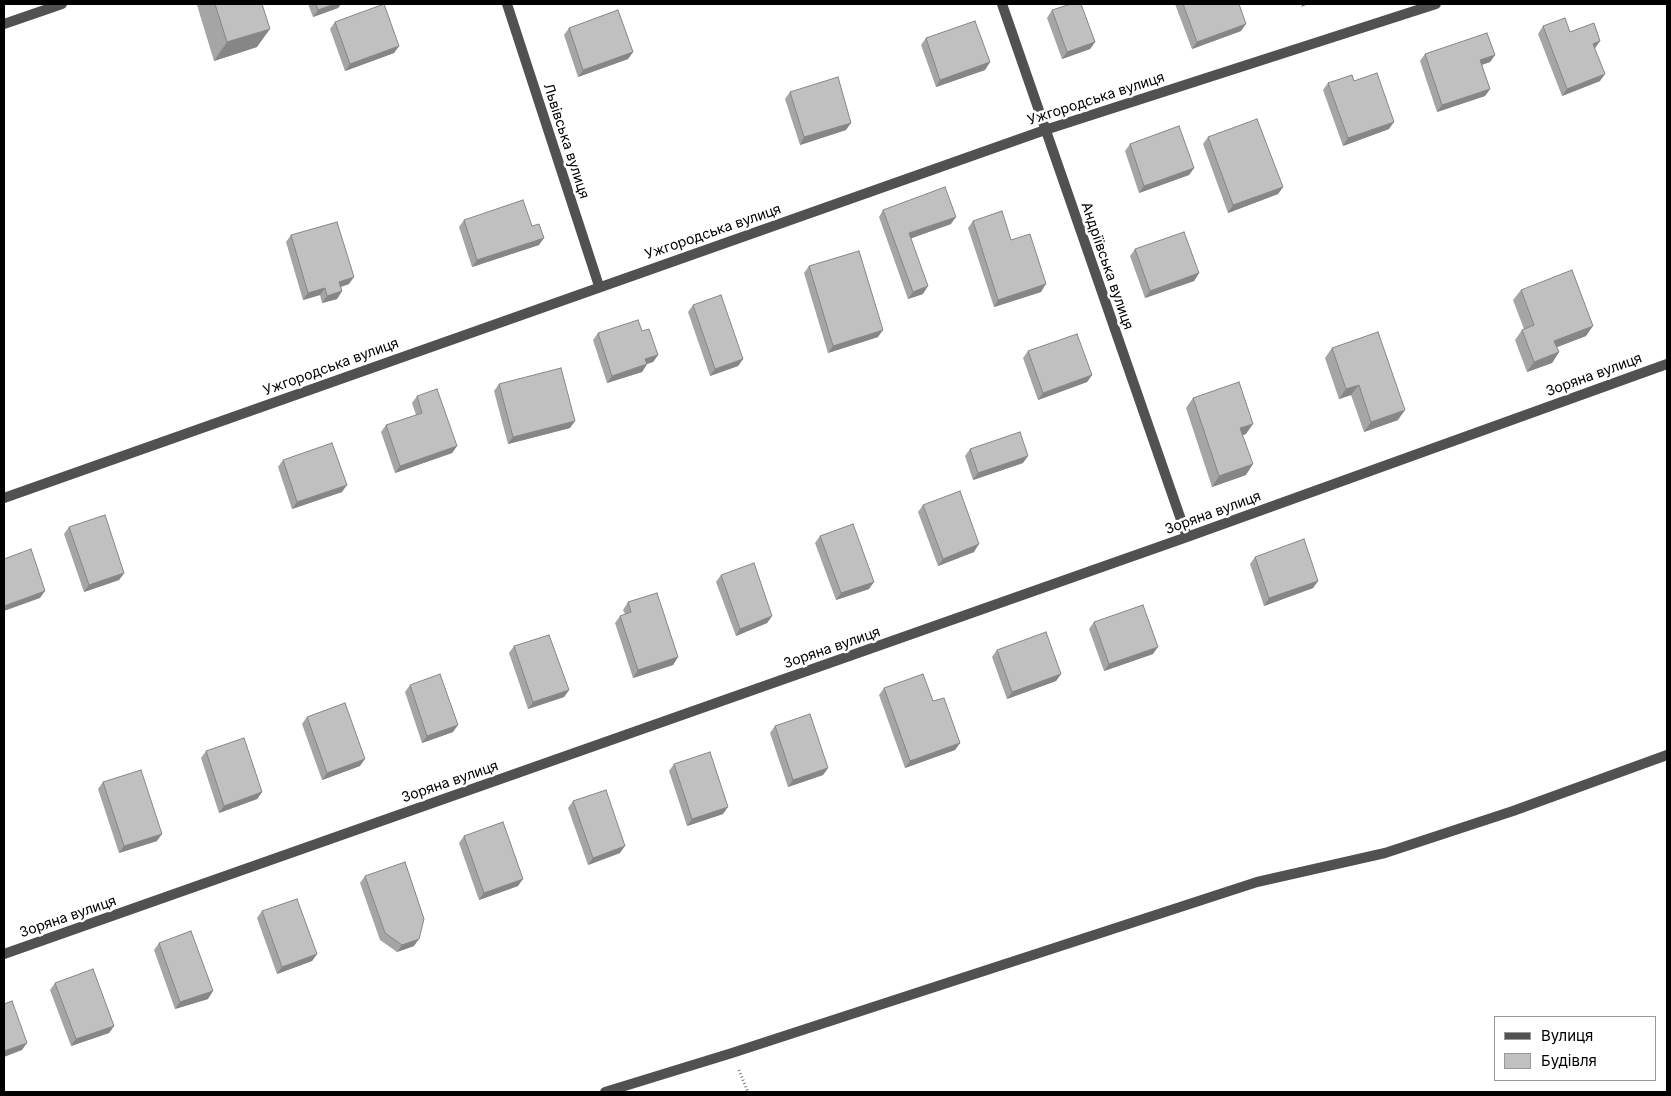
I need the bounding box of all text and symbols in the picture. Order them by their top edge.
street label: Ужгородська вулиця [1025,69,1167,129]
street label: Львівська вулиця [539,81,593,201]
street label: Андріївська вулиця [1077,200,1137,332]
street label: Ужгородська вулиця [643,201,783,263]
street label: Ужгородська вулиця [261,335,401,399]
street label: Зоряна вулиця [1544,350,1644,400]
street label: Зоряна вулиця [1163,488,1263,538]
street label: Зоряна вулиця [781,624,883,672]
street label: Зоряна вулиця [399,758,501,806]
street label: Зоряна вулиця [17,893,119,941]
legend [1494,1016,1656,1081]
text: Вулиця [1541,1026,1593,1045]
text: Будівля [1541,1051,1597,1070]

